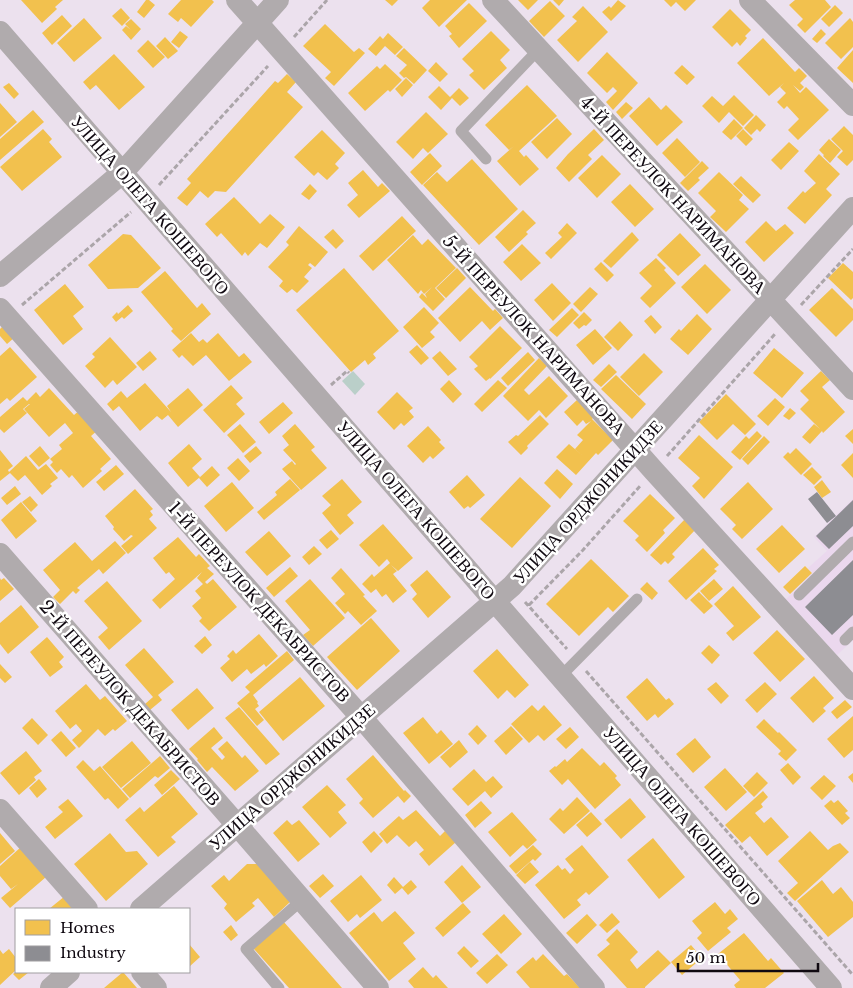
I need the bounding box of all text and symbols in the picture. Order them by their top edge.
street label: 4-Й ПЕРЕУЛОК НАРИМАНОВА [575,91,771,299]
street label: УЛИЦА ОЛЕГА КОШЕВОГО [66,111,234,299]
street label: 5-Й ПЕРЕУЛОК НАРИМАНОВА [438,230,630,440]
street label: УЛИЦА ОРДЖОНИКИДЗЕ [508,415,668,589]
street label: УЛИЦА ОЛЕГА КОШЕВОГО [332,416,500,604]
street label: 1-Й ПЕРЕУЛОК ДЕКАБРИСТОВ [163,497,355,707]
street label: 2-Й ПЕРЕУЛОК ДЕКАБРИСТОВ [35,596,225,810]
street label: УЛИЦА ОРДЖОНИКИДЗЕ [204,699,380,855]
street label: УЛИЦА ОЛЕГА КОШЕВОГО [598,722,766,910]
legend [15,908,190,973]
text: Homes [60,918,115,937]
scale bar [678,940,818,972]
text: Industry [60,943,126,962]
text: 50 m [686,948,726,967]

